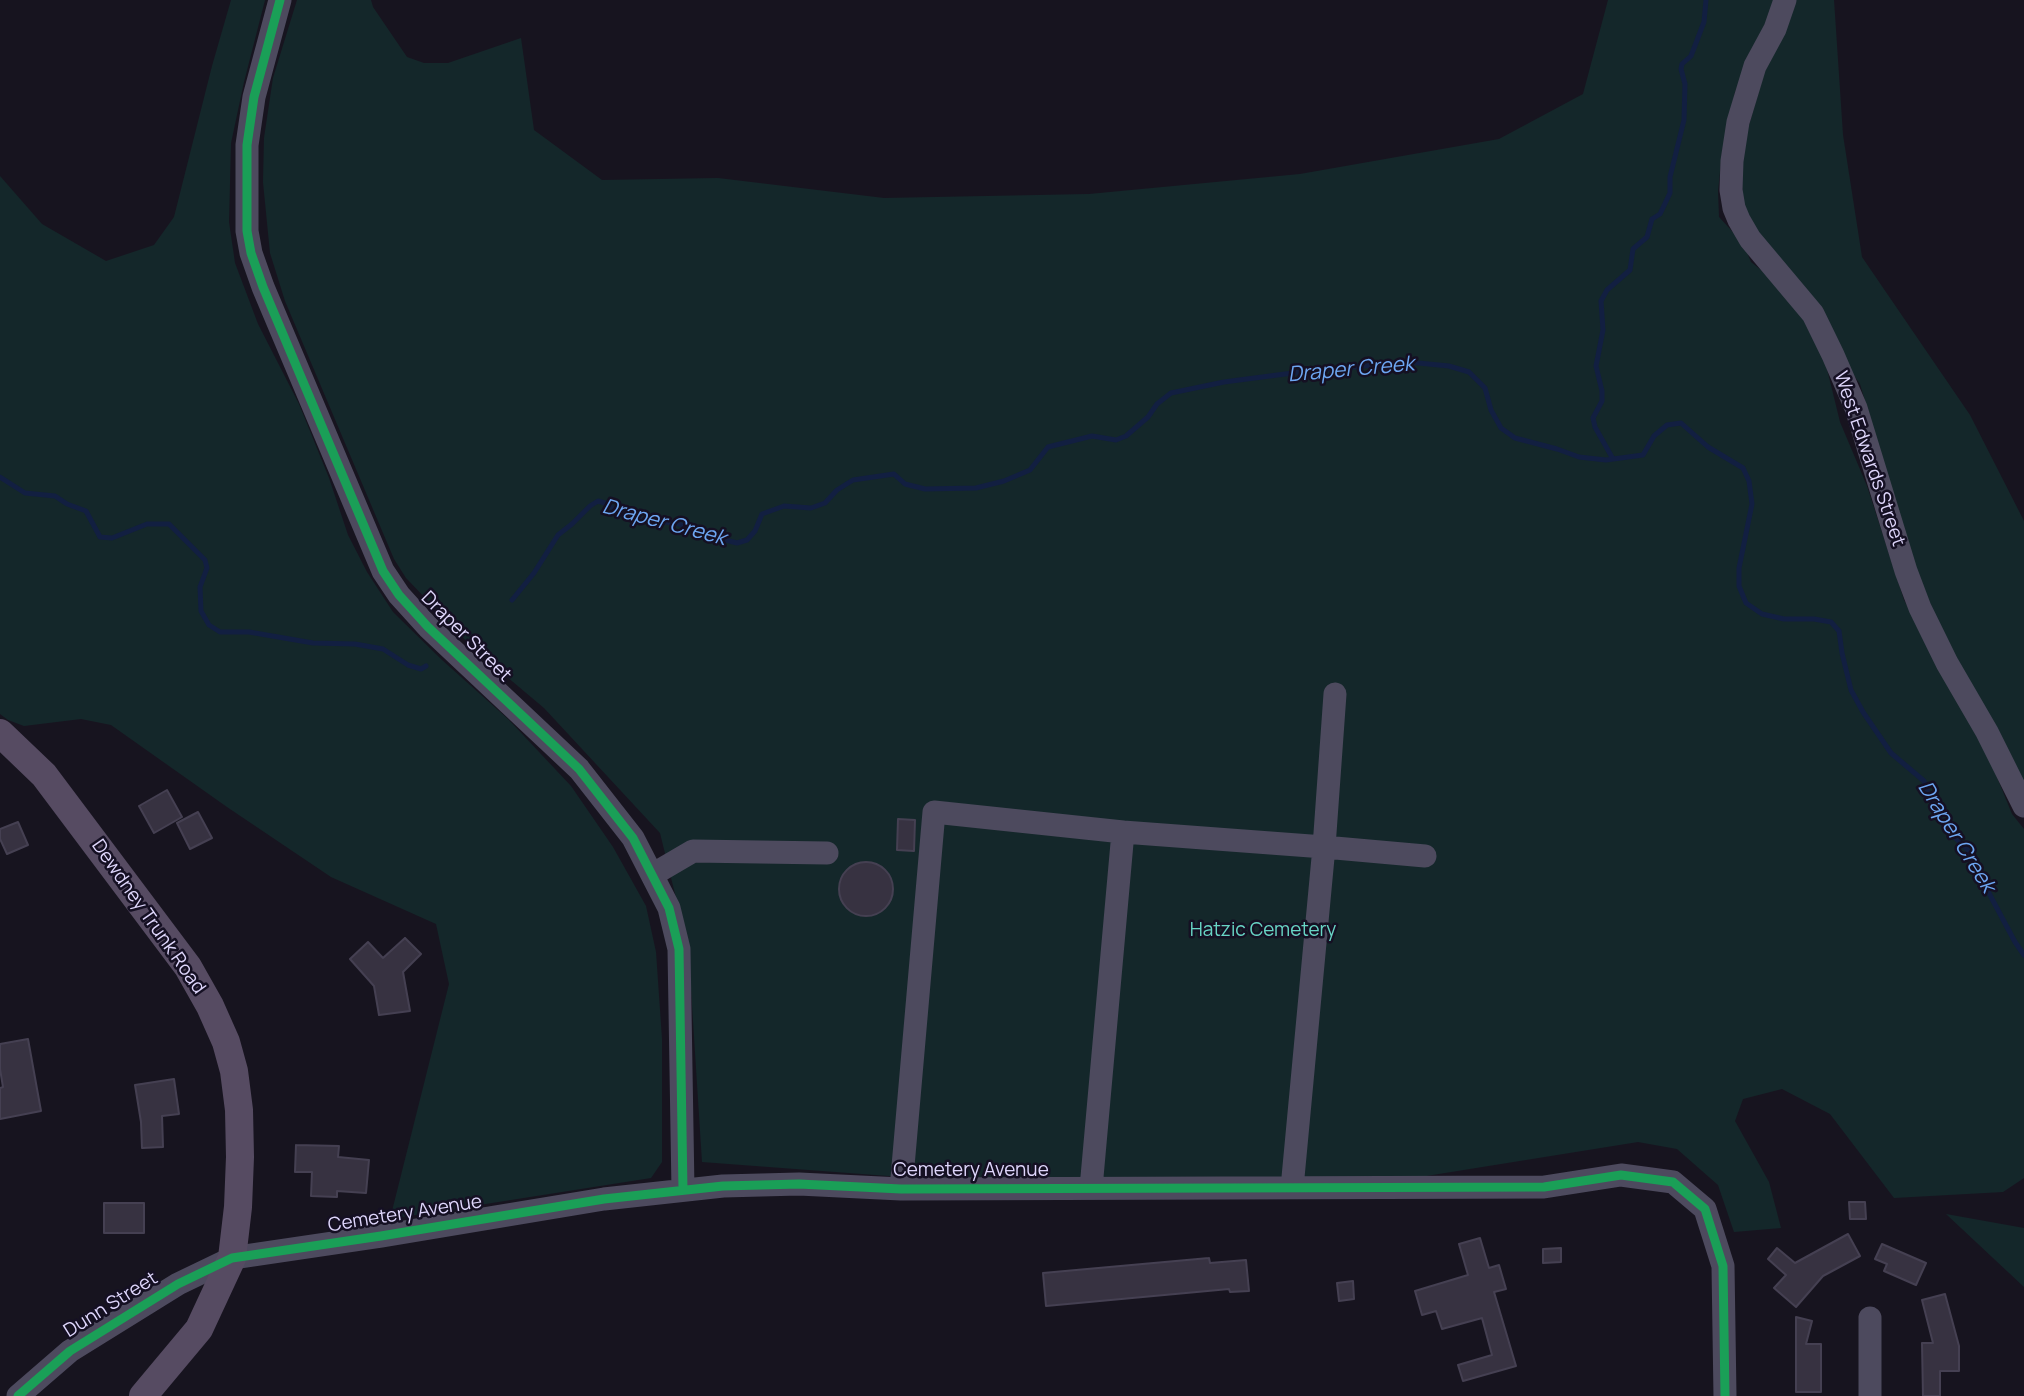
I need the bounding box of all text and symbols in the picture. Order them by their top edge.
water label: Draper Creek [1287,352,1415,388]
street label: West Edwards Street [1828,369,1910,549]
water label: Draper Creek [600,494,728,552]
street label: Draper Street [416,587,516,687]
water label: Draper Creek [1912,777,2000,897]
street label: Dewdney Trunk Road [86,836,210,998]
park label: Hatzic Cemetery [1190,920,1336,942]
street label: Cemetery Avenue [893,1160,1049,1182]
street label: Cemetery Avenue [326,1191,484,1237]
street label: Dunn Street [60,1267,162,1343]

